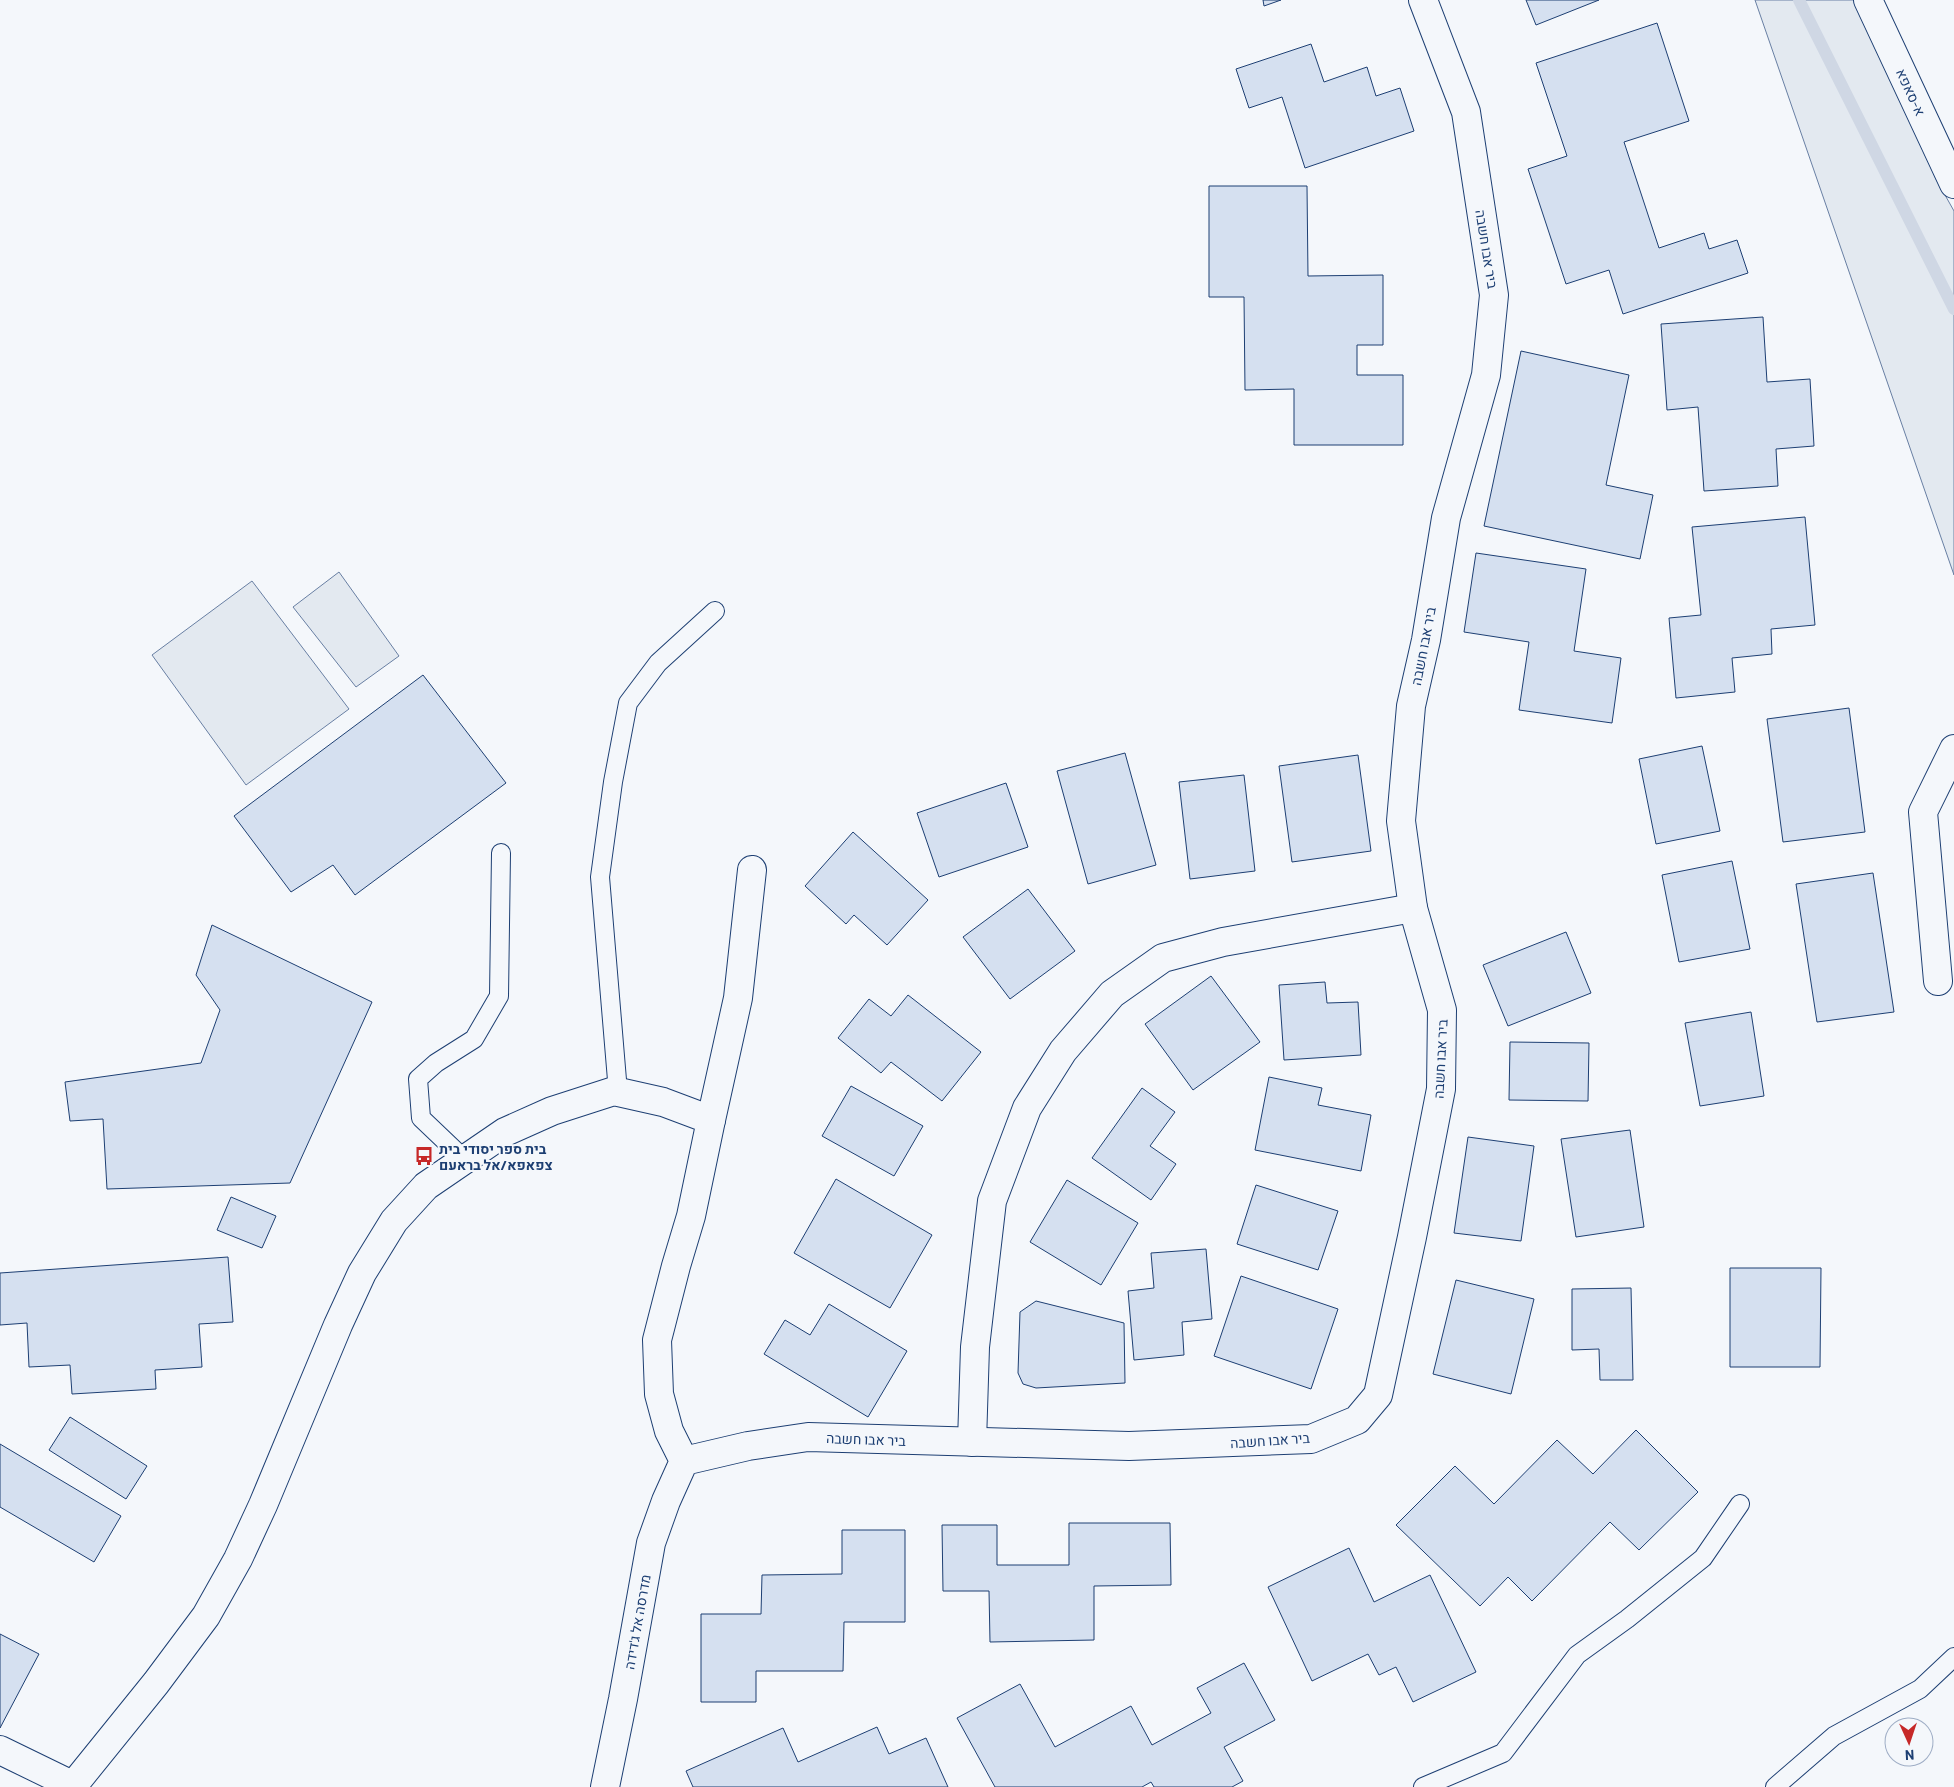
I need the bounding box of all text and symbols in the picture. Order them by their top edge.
street label: א-סאפא [1893,66,1929,118]
street label: ביר אבו חשבה [1472,208,1502,290]
street label: ביר אבו חשבה [1407,605,1439,687]
street label: ביר אבו חשבה [1429,1018,1451,1099]
place label: בית ספר יסודי בית צפאפא/אל בראעם [439,1140,553,1173]
bus stop icon: בית ספר יסודי בית צפאפא/אל בראעם [413,1145,435,1167]
street label: ביר אבו חשבה [826,1429,907,1449]
street label: ביר אבו חשבה [1230,1429,1311,1451]
street label: מדרסה אל ג'דידה [620,1573,654,1671]
north arrow [1884,1717,1934,1767]
text: N [1905,1747,1915,1764]

